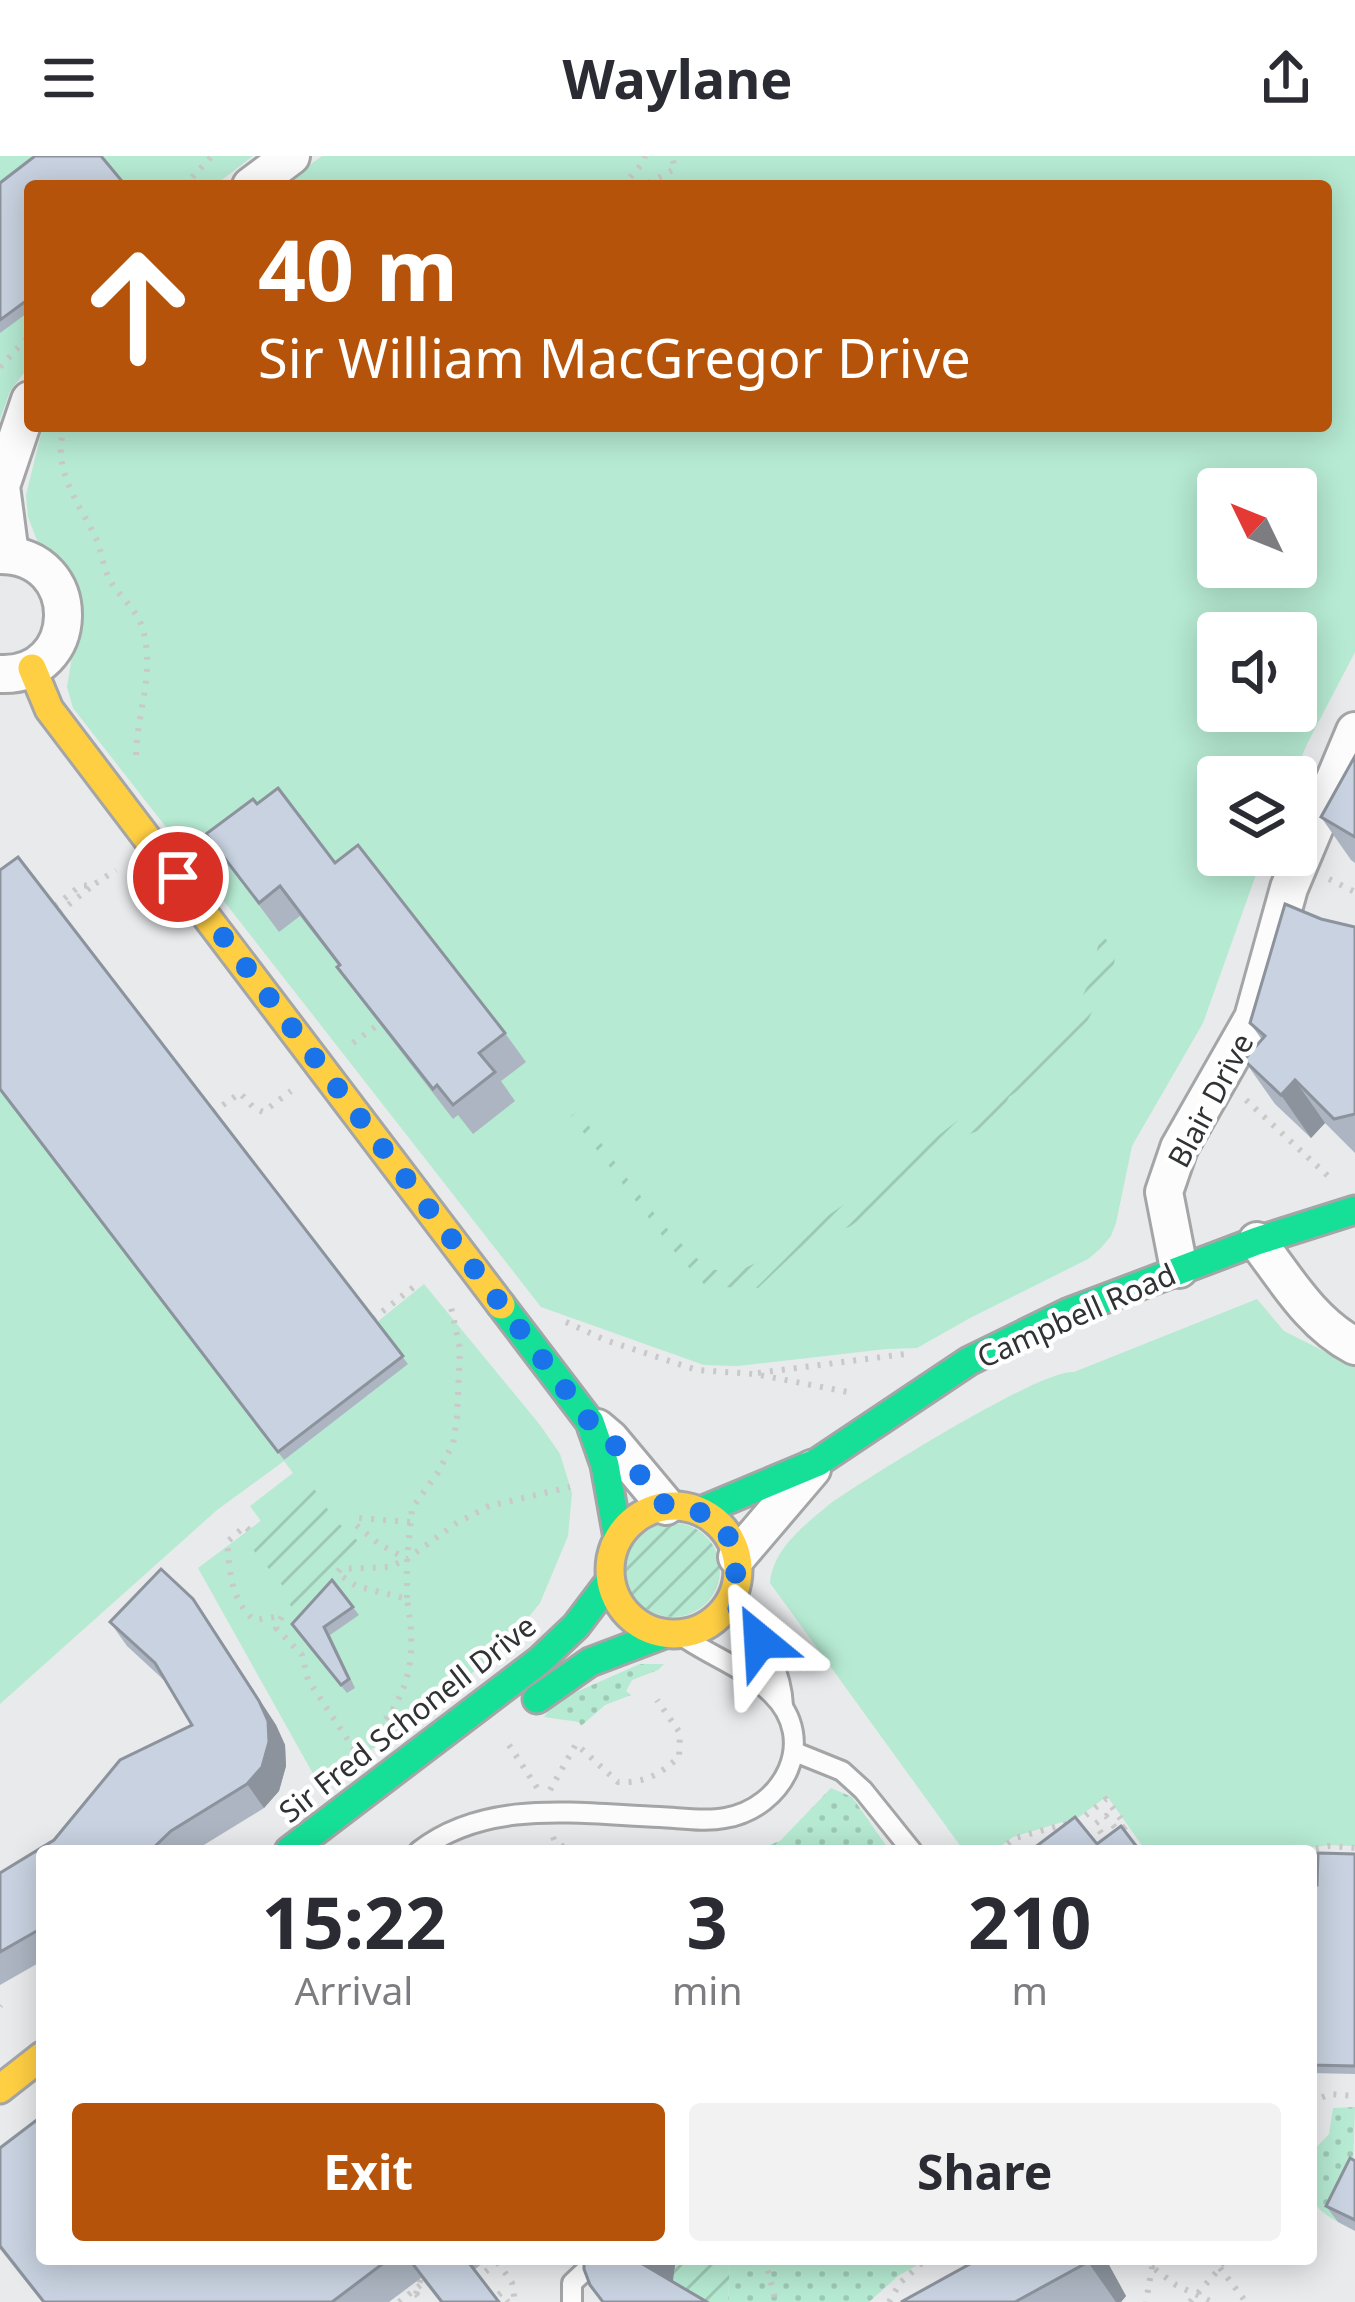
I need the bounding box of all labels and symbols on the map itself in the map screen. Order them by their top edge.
north arrow [1197,468,1317,588]
pin [127,826,229,928]
street label: Blair Drive [1158,1026,1262,1174]
street label: Campbell Road [970,1253,1182,1377]
position arrow [697,1578,823,1704]
street label: Sir Fred Schonell Drive [270,1605,544,1831]

